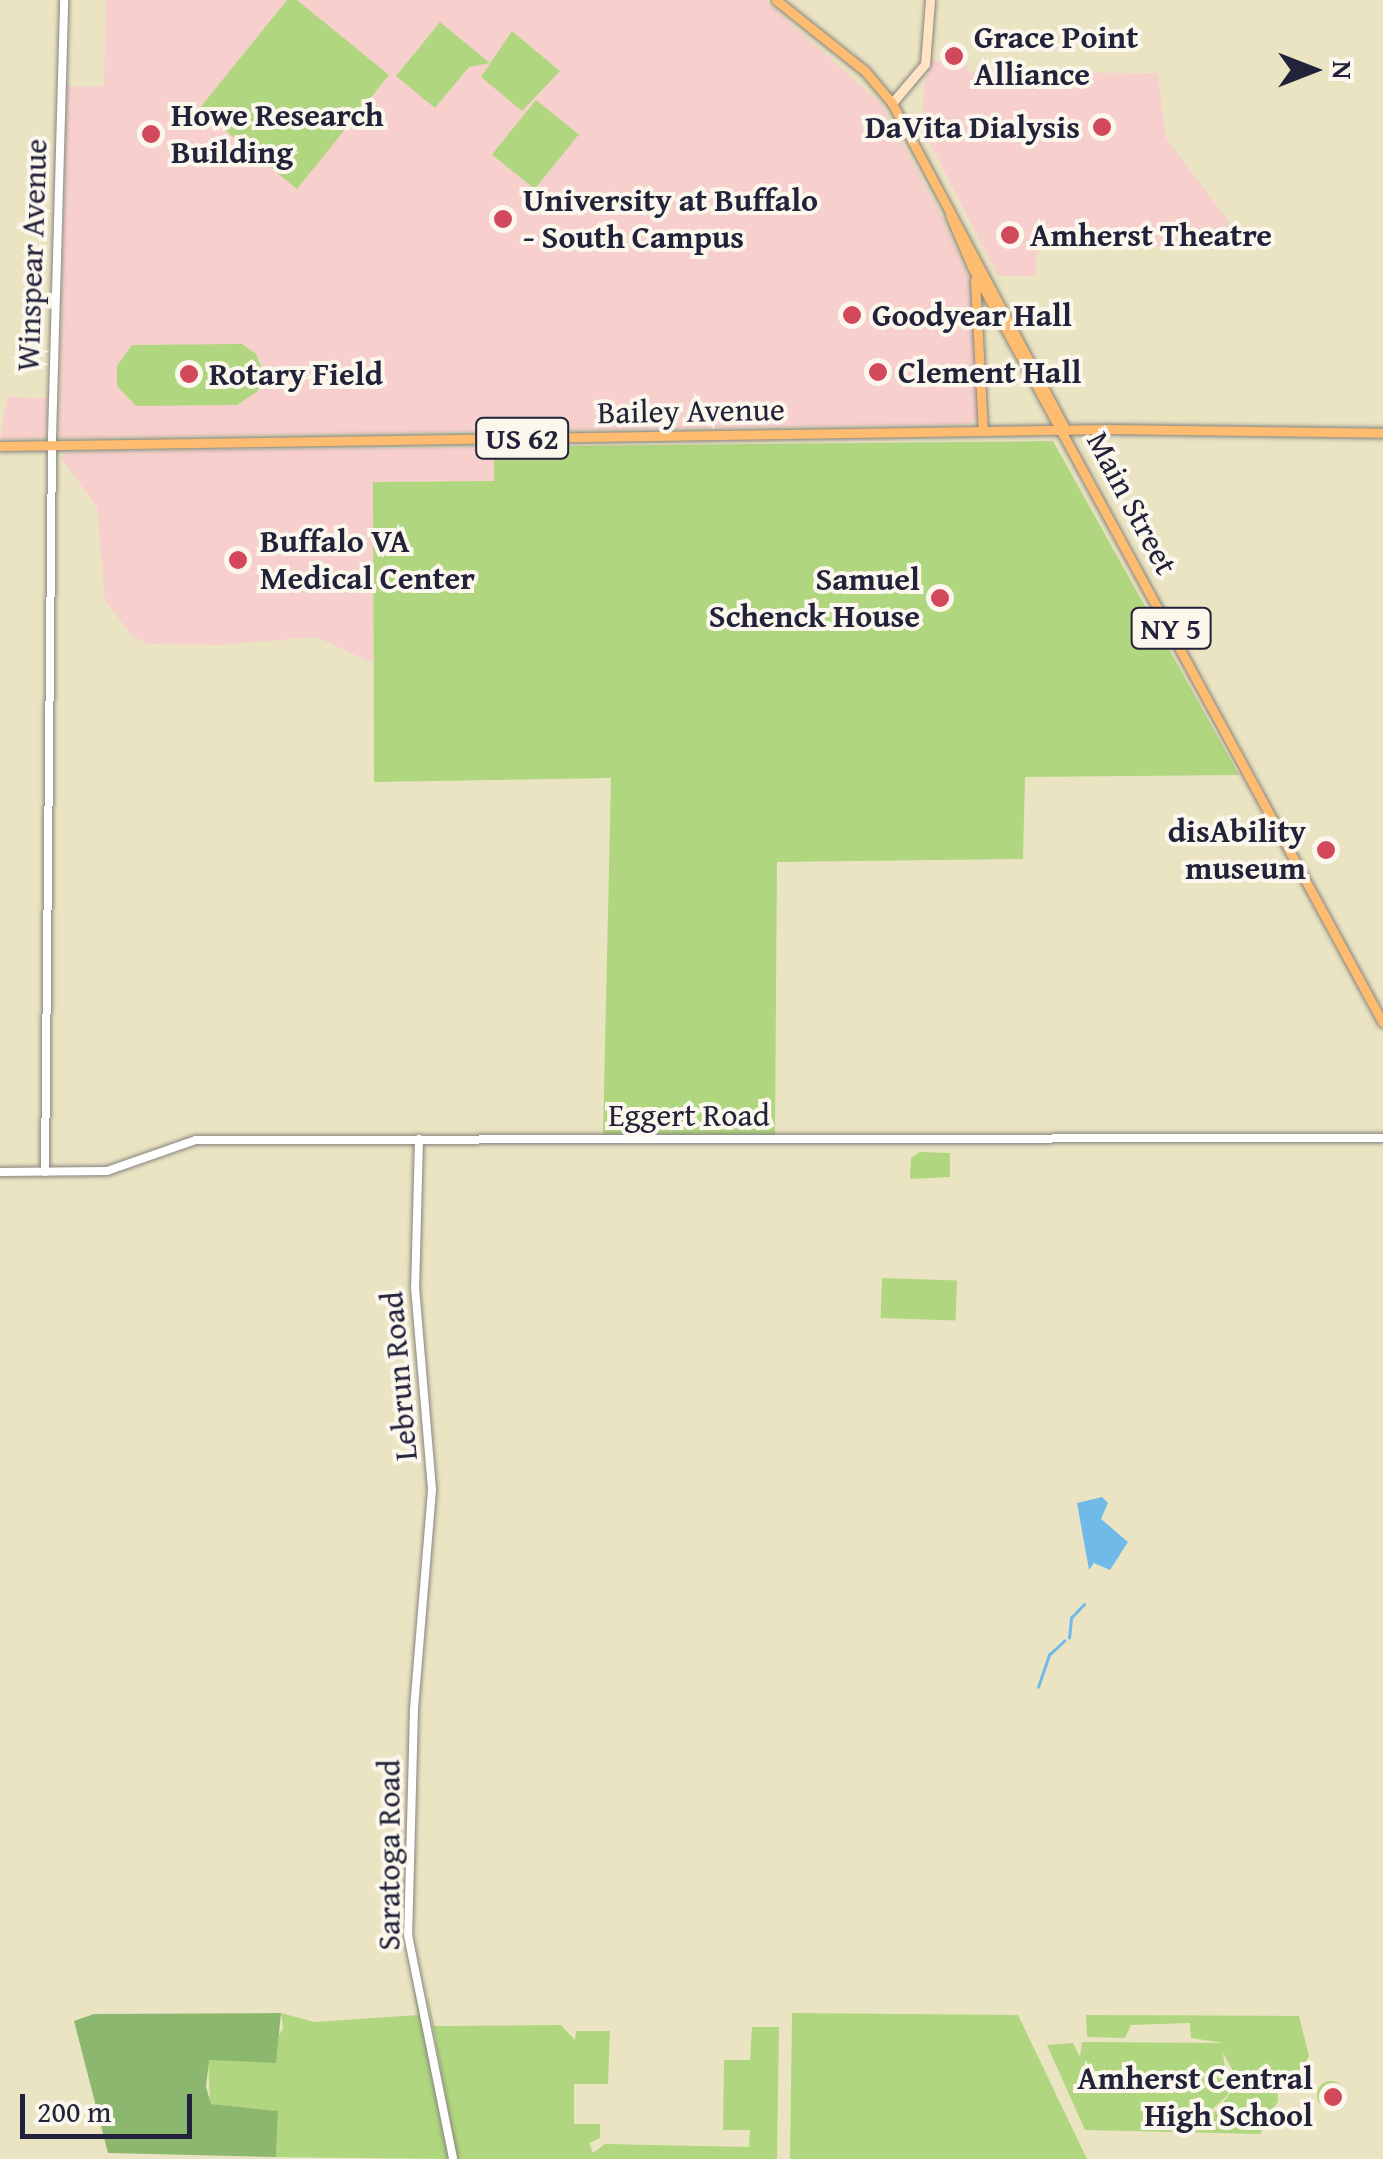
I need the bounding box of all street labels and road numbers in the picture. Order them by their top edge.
street label: Winspear Avenue [9,138,55,372]
street label: Bailey Avenue [597,390,785,432]
road number: US 62 [474,413,570,463]
street label: Main Street [1078,425,1186,581]
road number: NY 5 [1128,603,1214,653]
street label: Eggert Road [608,1096,770,1134]
street label: Lebrun Road [372,1290,426,1462]
street label: Saratoga Road [370,1759,408,1951]

